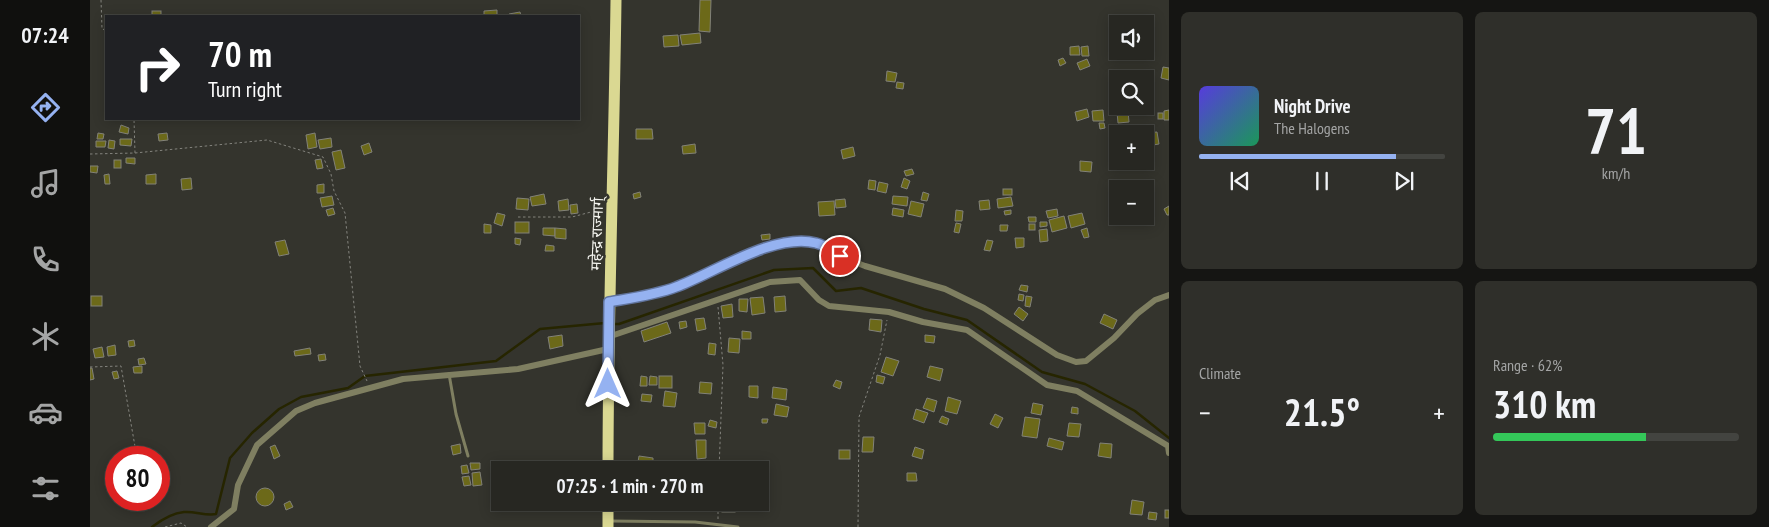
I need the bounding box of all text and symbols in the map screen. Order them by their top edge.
map controls [1109,15,1154,225]
button: sound [1109,15,1154,60]
text: 07:24 [21,21,69,49]
text: 70 m [208,31,272,77]
icon: right [125,35,190,100]
button: search [1109,70,1154,115]
text: Turn right [208,75,282,103]
text: 71 [1585,88,1647,172]
icon: directions [28,90,63,125]
text: Night Drive [1274,94,1351,118]
text: The Halogens [1274,118,1350,138]
button: + [1109,125,1154,170]
text: km/h [1602,163,1630,183]
icon: music [28,166,63,201]
icon: previous [1226,167,1254,195]
icon: pause [1308,167,1336,195]
icon: next [1390,167,1418,195]
button: − [1109,180,1154,225]
street label: महेन्द्र राज्मार्ग् [586,195,608,271]
pin [819,235,861,277]
icon: phone [28,242,63,277]
icon: arrive [826,242,854,270]
icon: climate [28,319,63,354]
text: Range · 62% [1493,355,1562,375]
position arrow [581,357,633,409]
text: Climate [1199,363,1241,383]
text: 310 km [1493,379,1596,428]
text: 21.5° [1284,387,1360,436]
text: − [1199,394,1211,431]
text: + [1433,394,1445,431]
icon: car [28,395,63,430]
speed limit sign: 80 [105,446,170,511]
icon: filters [28,471,63,506]
text: 07:25 · 1 min · 270 m [557,474,703,498]

